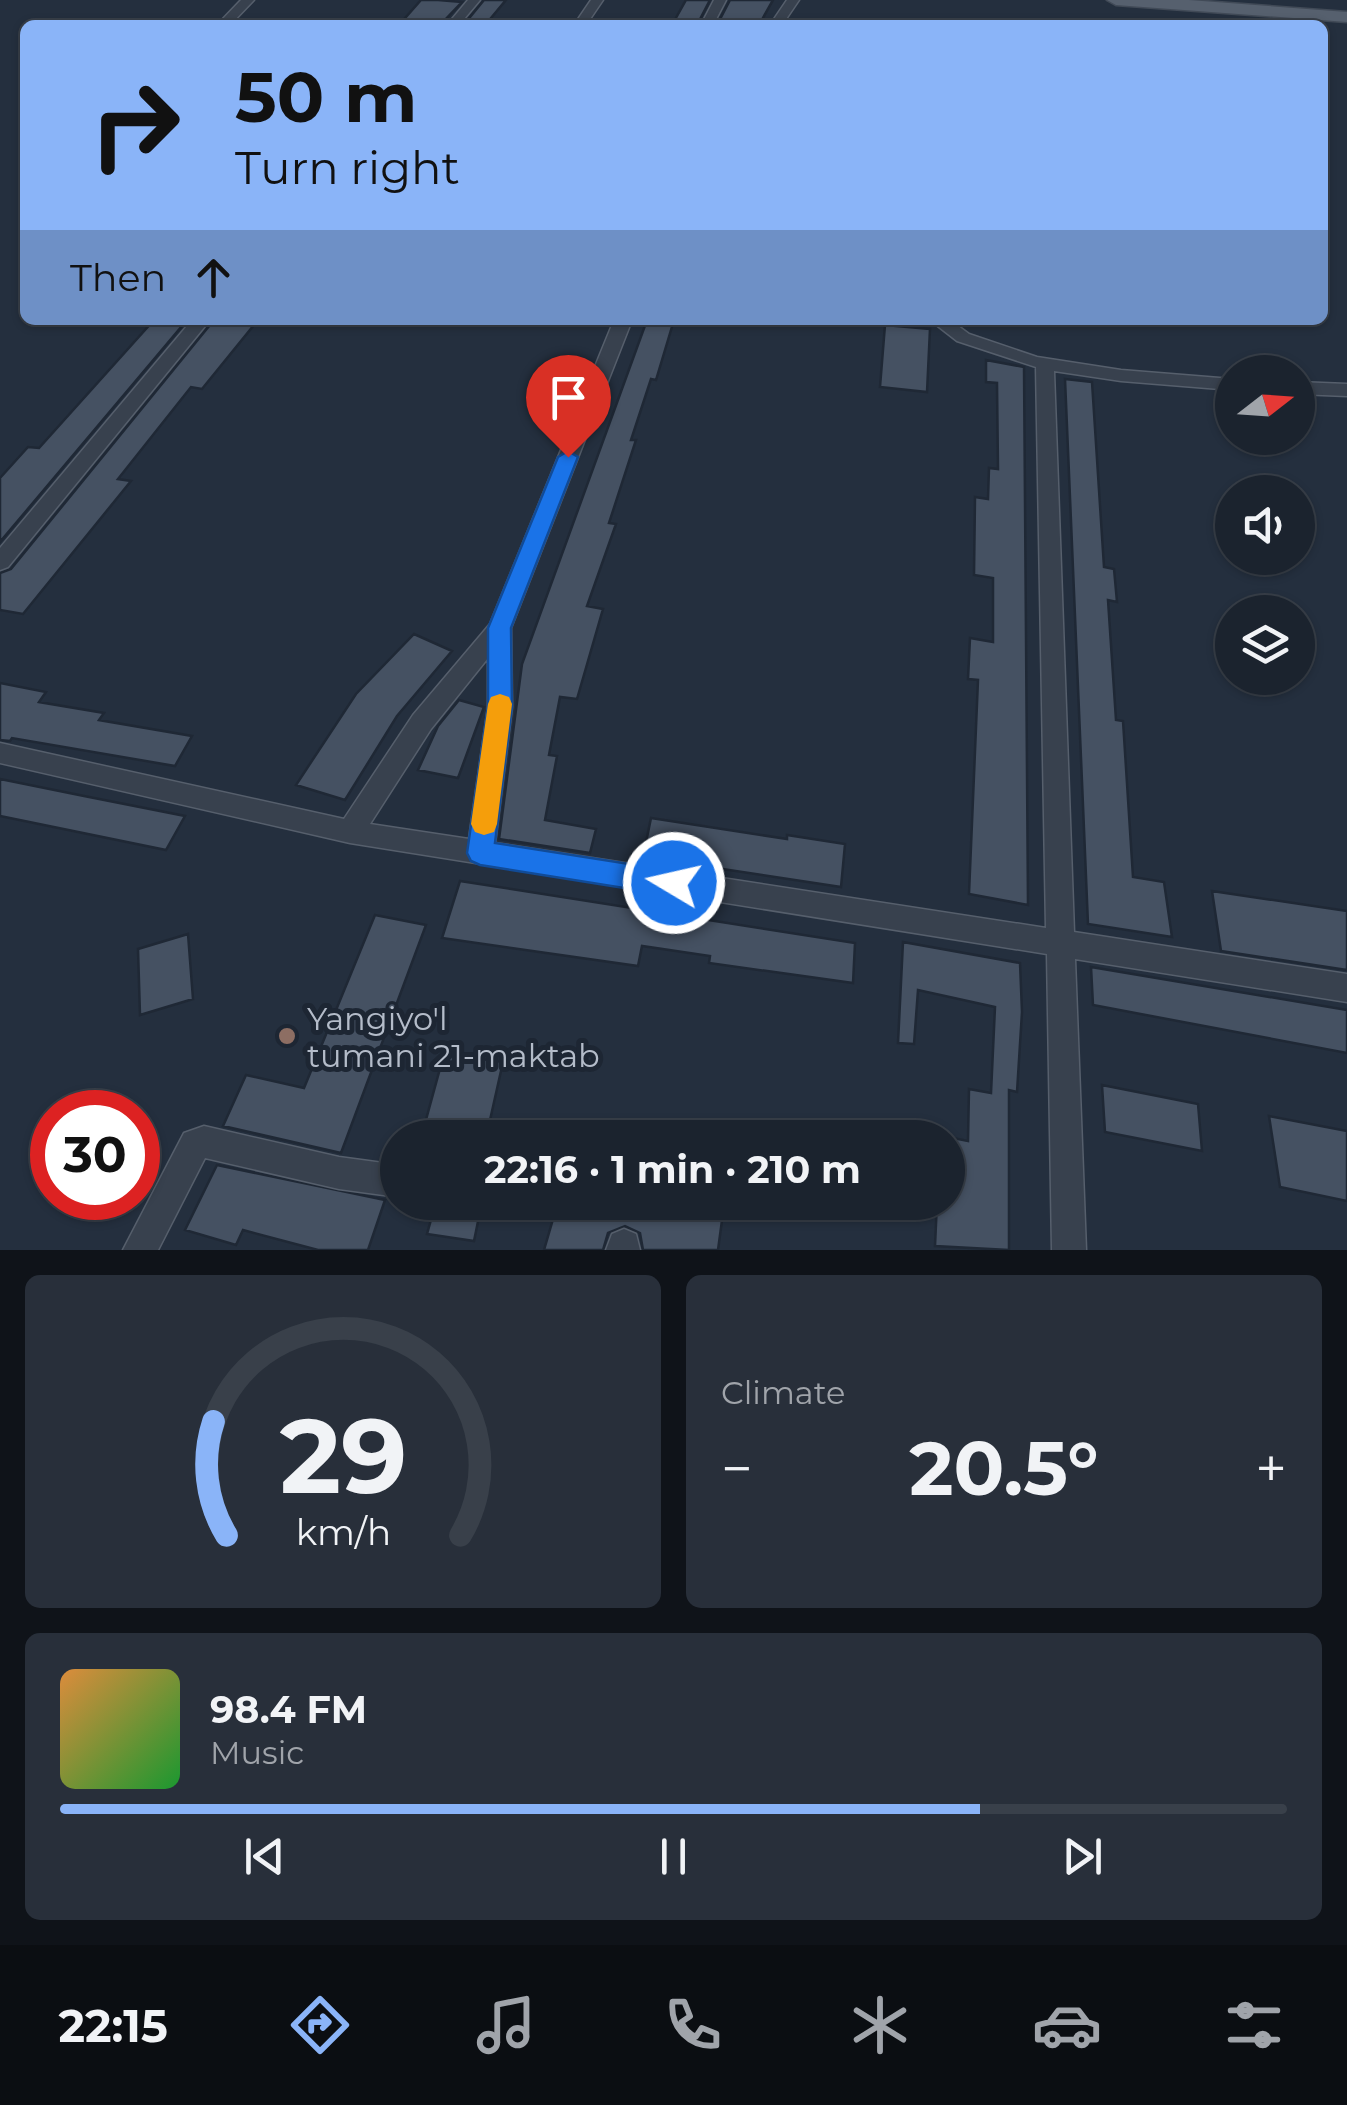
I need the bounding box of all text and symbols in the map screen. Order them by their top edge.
text: 50 m [235,54,417,140]
icon: right [70,60,200,190]
text: Turn right [235,140,460,195]
icon: ahead [186,250,241,305]
text: Then [70,254,166,301]
pin [526,355,611,458]
north arrow [1215,355,1315,455]
map controls [1215,355,1315,695]
icon: arrive [541,370,596,425]
button: sound [1215,475,1315,575]
button: layers [1215,595,1315,695]
position arrow [622,831,726,935]
place label: Yangiyo'l tumani 21-maktab [307,999,600,1075]
marker: Yangiyo'l tumani 21-maktab [276,1025,298,1047]
speed limit sign: 30 [30,1090,160,1220]
text: 22:16 · 1 min · 210 m [484,1146,861,1193]
text: Climate [721,1373,845,1412]
text: 29 [279,1392,407,1519]
text: 20.5° [909,1422,1099,1514]
text: − [721,1435,753,1502]
text: + [1255,1435,1287,1502]
text: km/h [295,1510,391,1554]
text: 98.4 FM [210,1686,367,1733]
text: Music [210,1733,304,1772]
icon: previous [237,1829,292,1884]
icon: pause [646,1829,701,1884]
icon: next [1055,1829,1110,1884]
icon: directions [285,1990,355,2060]
icon: music [471,1990,541,2060]
icon: phone [658,1990,728,2060]
icon: climate [845,1990,915,2060]
icon: car [1032,1990,1102,2060]
icon: filters [1219,1990,1289,2060]
text: 22:15 [58,1998,168,2053]

